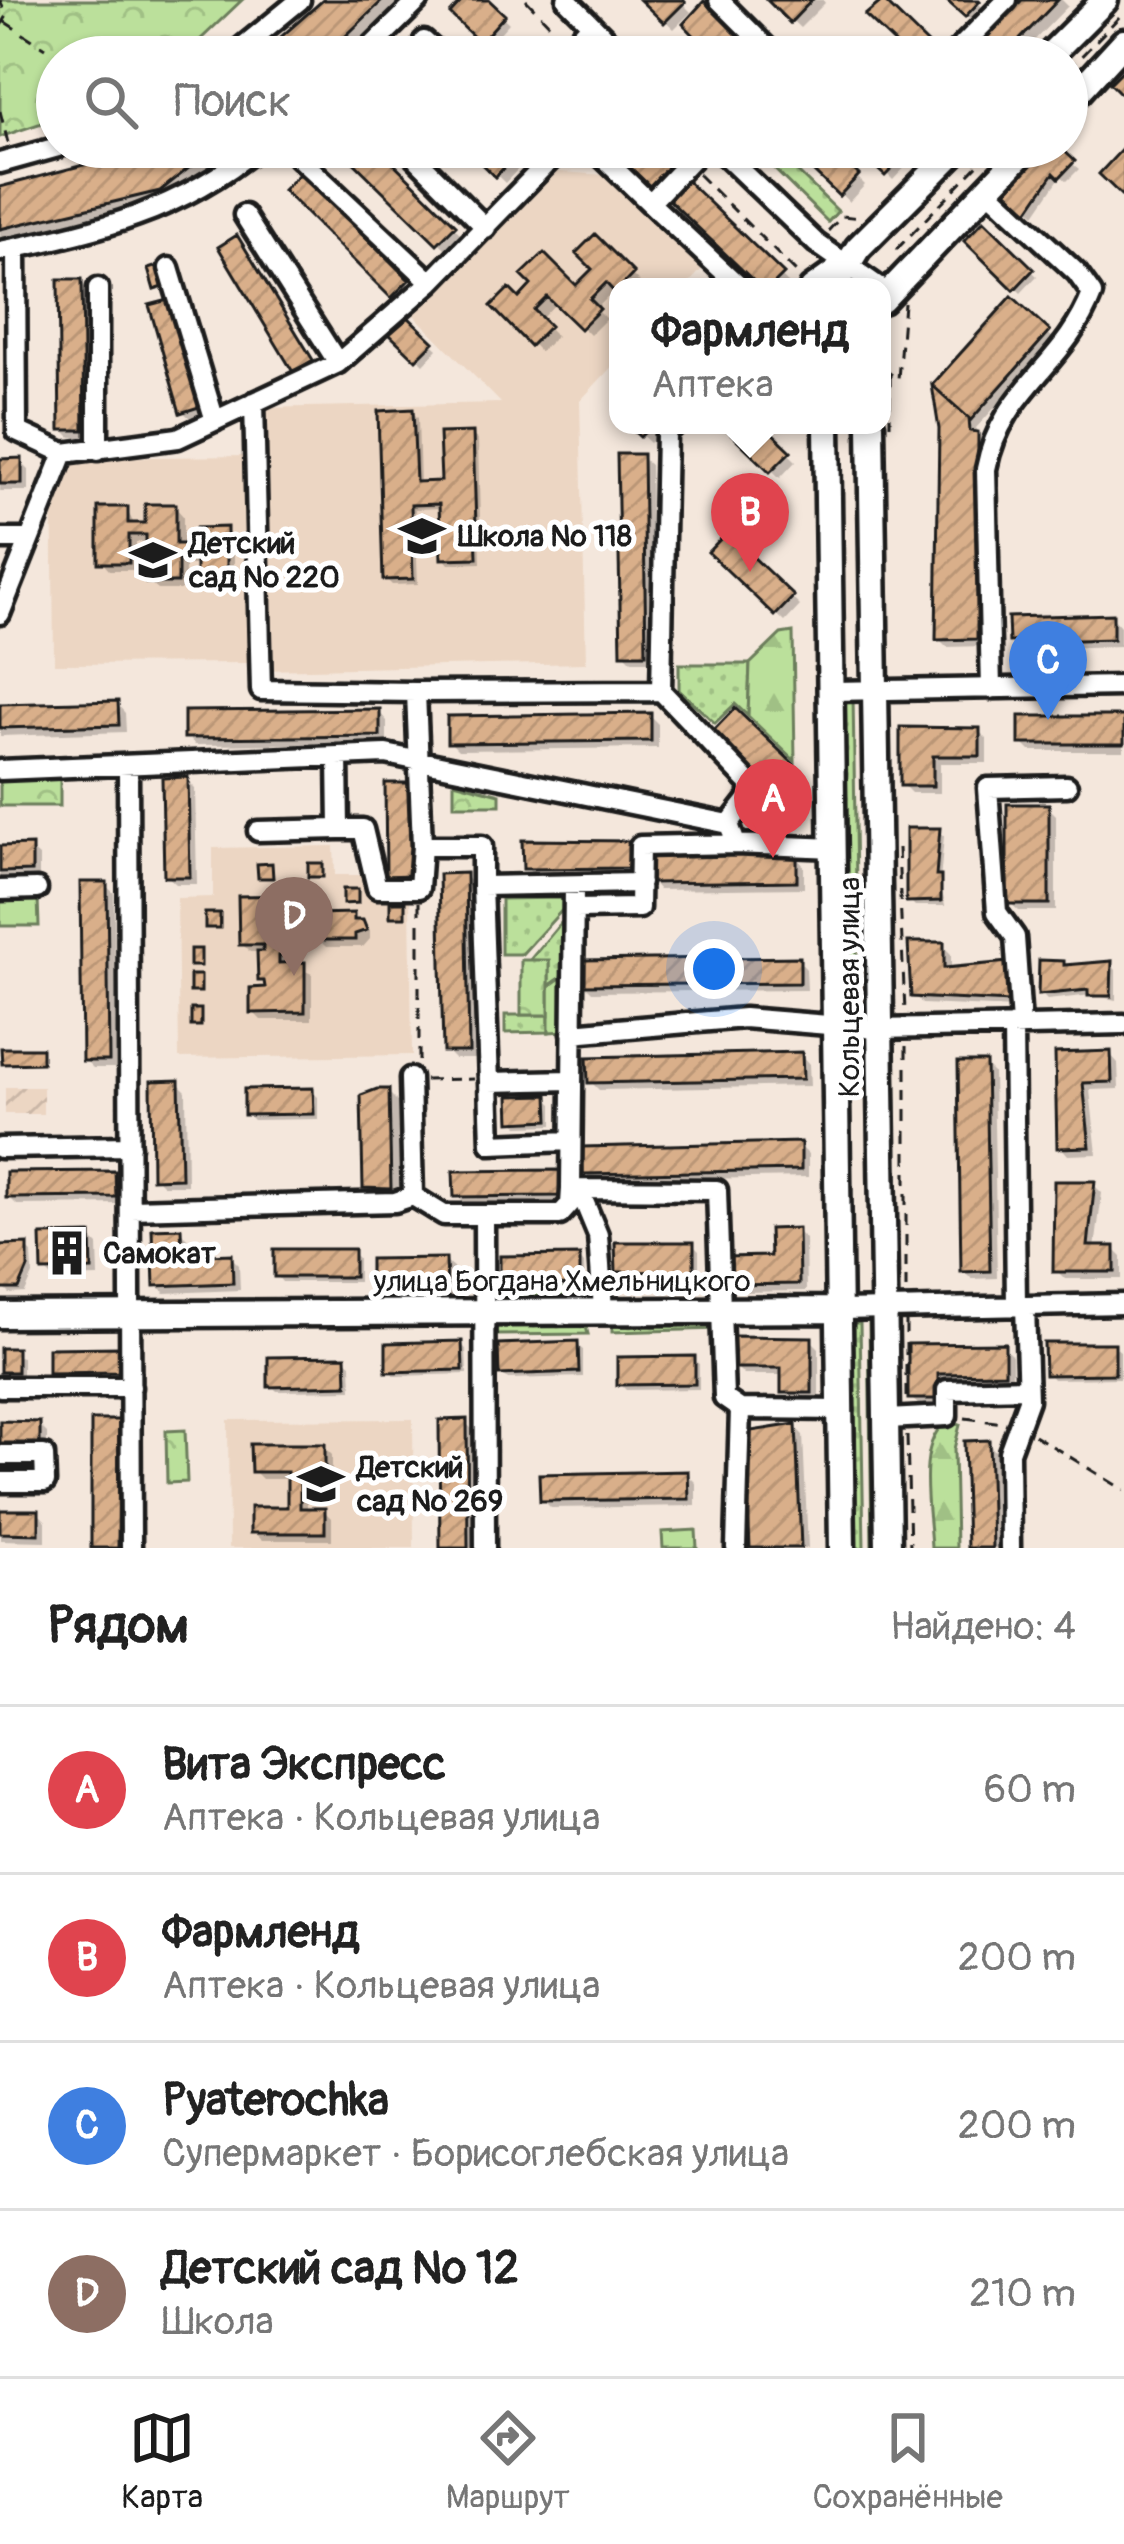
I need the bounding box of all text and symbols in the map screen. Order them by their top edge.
search box [36,36,1088,168]
icon: search [78,69,144,135]
text: Поиск [174,74,291,130]
popup [609,278,891,434]
text: Фармленд [651,304,849,360]
text: Аптека [651,360,774,409]
pin: B [711,473,789,572]
school or university icon: Школа № 118 [397,511,447,561]
place label: Школа № 118 [457,518,632,555]
place label: Детский сад № 220 [187,525,340,596]
school or university icon: Детский сад № 220 [128,535,178,585]
pin: C [1009,621,1087,720]
pin: A [734,759,812,858]
pin: D [255,877,333,976]
street label: Кольцевая улица [831,877,868,1097]
your location [684,939,744,999]
building icon: Самокат [42,1228,92,1278]
place label: Самокат [103,1235,217,1272]
street label: улица Богдана Хмельницкого [372,1263,751,1300]
place label: Детский сад № 269 [355,1449,503,1520]
school or university icon: Детский сад № 269 [296,1459,346,1509]
text: Рядом [48,1594,189,1658]
text: Найдено: 4 [890,1602,1076,1651]
text: Вита Экспресс [162,1737,446,1793]
text: A [74,1765,100,1814]
text: 60 m [984,1765,1076,1814]
text: Аптека · Кольцевая улица [162,1793,600,1842]
text: Фармленд [162,1905,359,1961]
text: B [76,1933,98,1982]
text: 200 m [958,1933,1076,1982]
text: Аптека · Кольцевая улица [162,1961,600,2010]
text: Pyaterochka [162,2073,389,2129]
text: C [75,2101,99,2150]
text: 200 m [958,2101,1076,2150]
text: Супермаркет · Борисоглебская улица [162,2129,789,2178]
text: Детский сад № 12 [162,2241,519,2297]
text: D [75,2269,99,2318]
text: 210 m [969,2269,1076,2318]
text: Школа [162,2297,274,2346]
tab: Карта [121,2405,203,2518]
tab: Маршрут [446,2405,570,2518]
tab: Сохранённые [812,2405,1003,2518]

